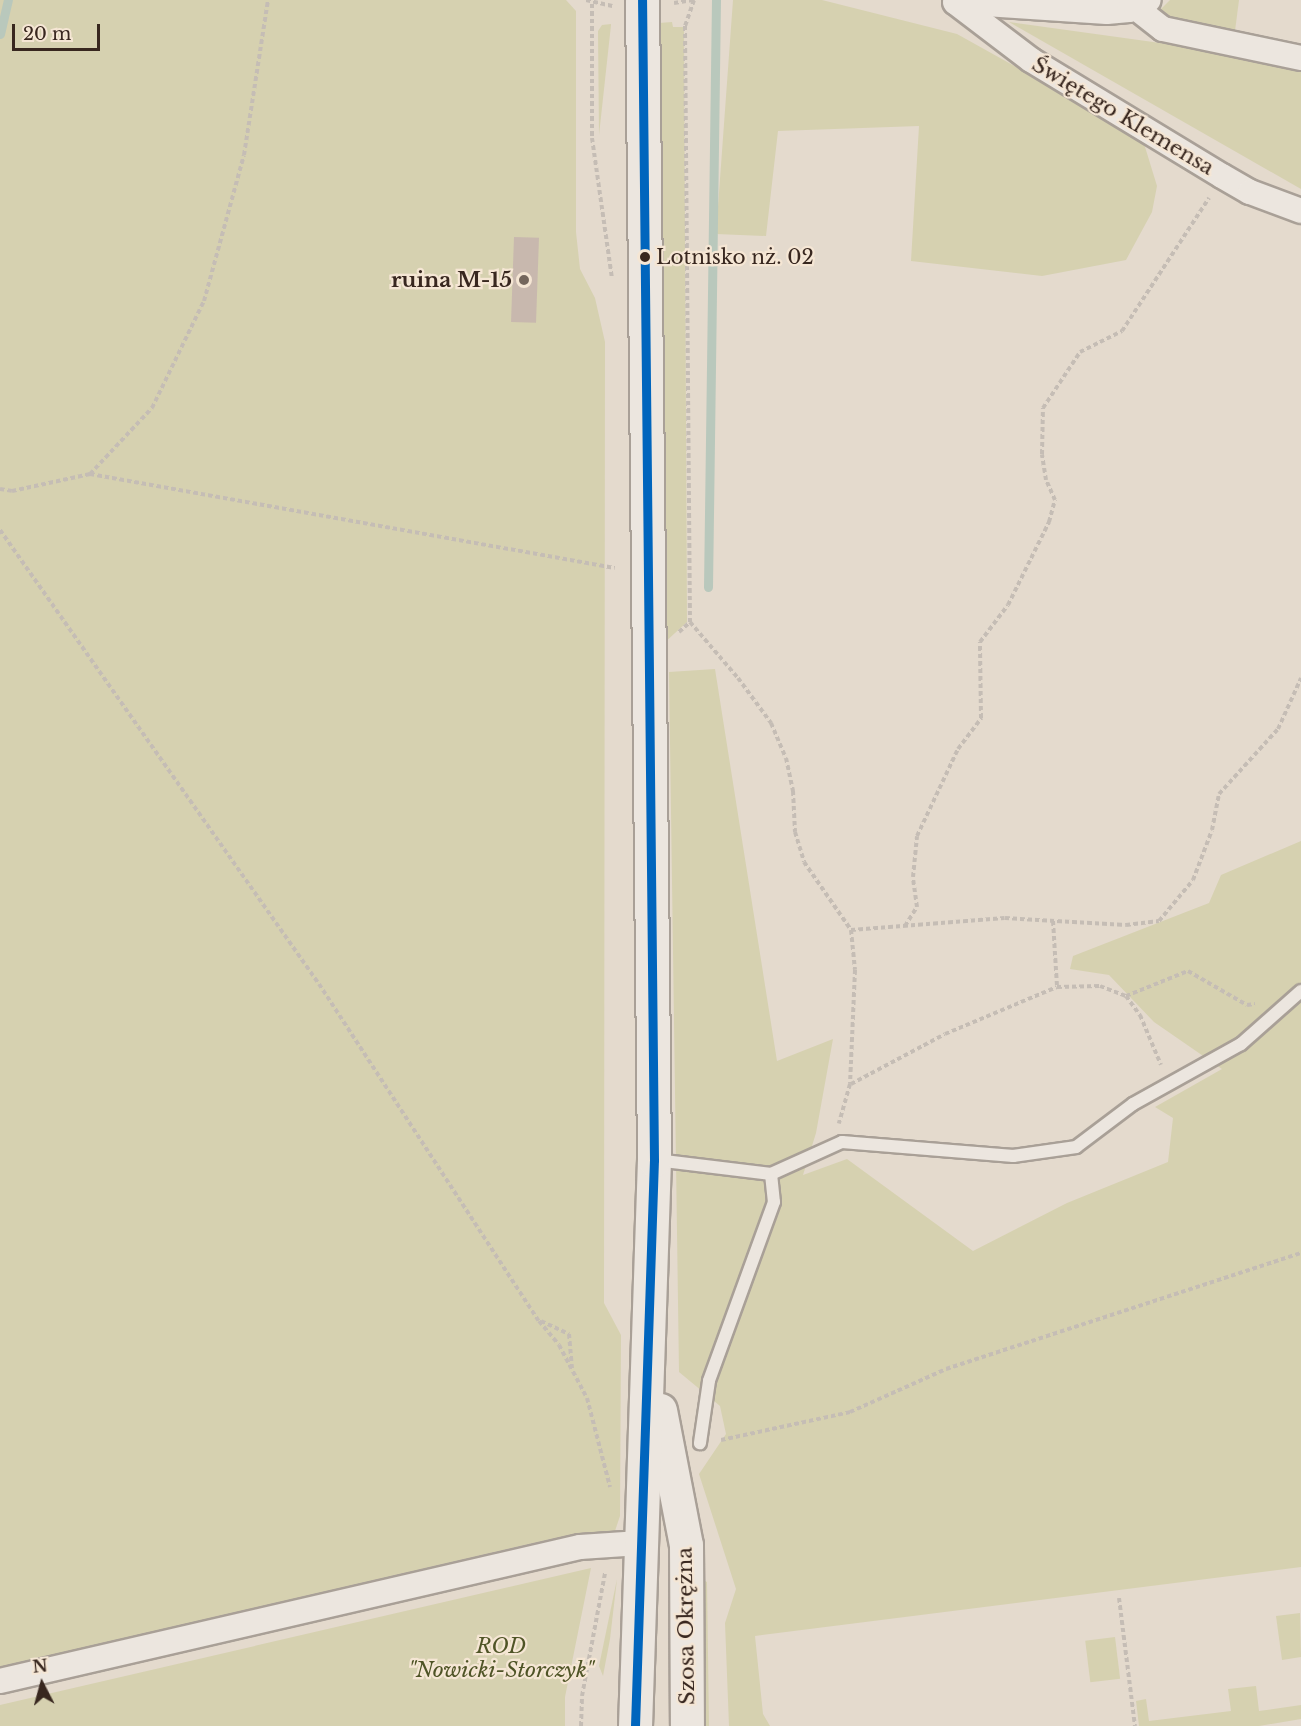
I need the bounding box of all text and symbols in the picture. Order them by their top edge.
scale bar [15,12,104,50]
text: 20 m [23,23,71,45]
street label: Świętego Klemensa [1027,52,1219,180]
place label: Lotnisko nż. 02 [656,245,814,269]
marker: Lotnisko nż. 02 [639,251,651,263]
place label: ruina M-15 [391,267,512,293]
marker: ruina M-15 [517,273,531,287]
street label: Szosa Okrężna [672,1547,700,1705]
park label: ROD "Nowicki-Storczyk" [408,1633,594,1683]
north arrow [12,1654,72,1714]
text: N [32,1655,49,1677]

